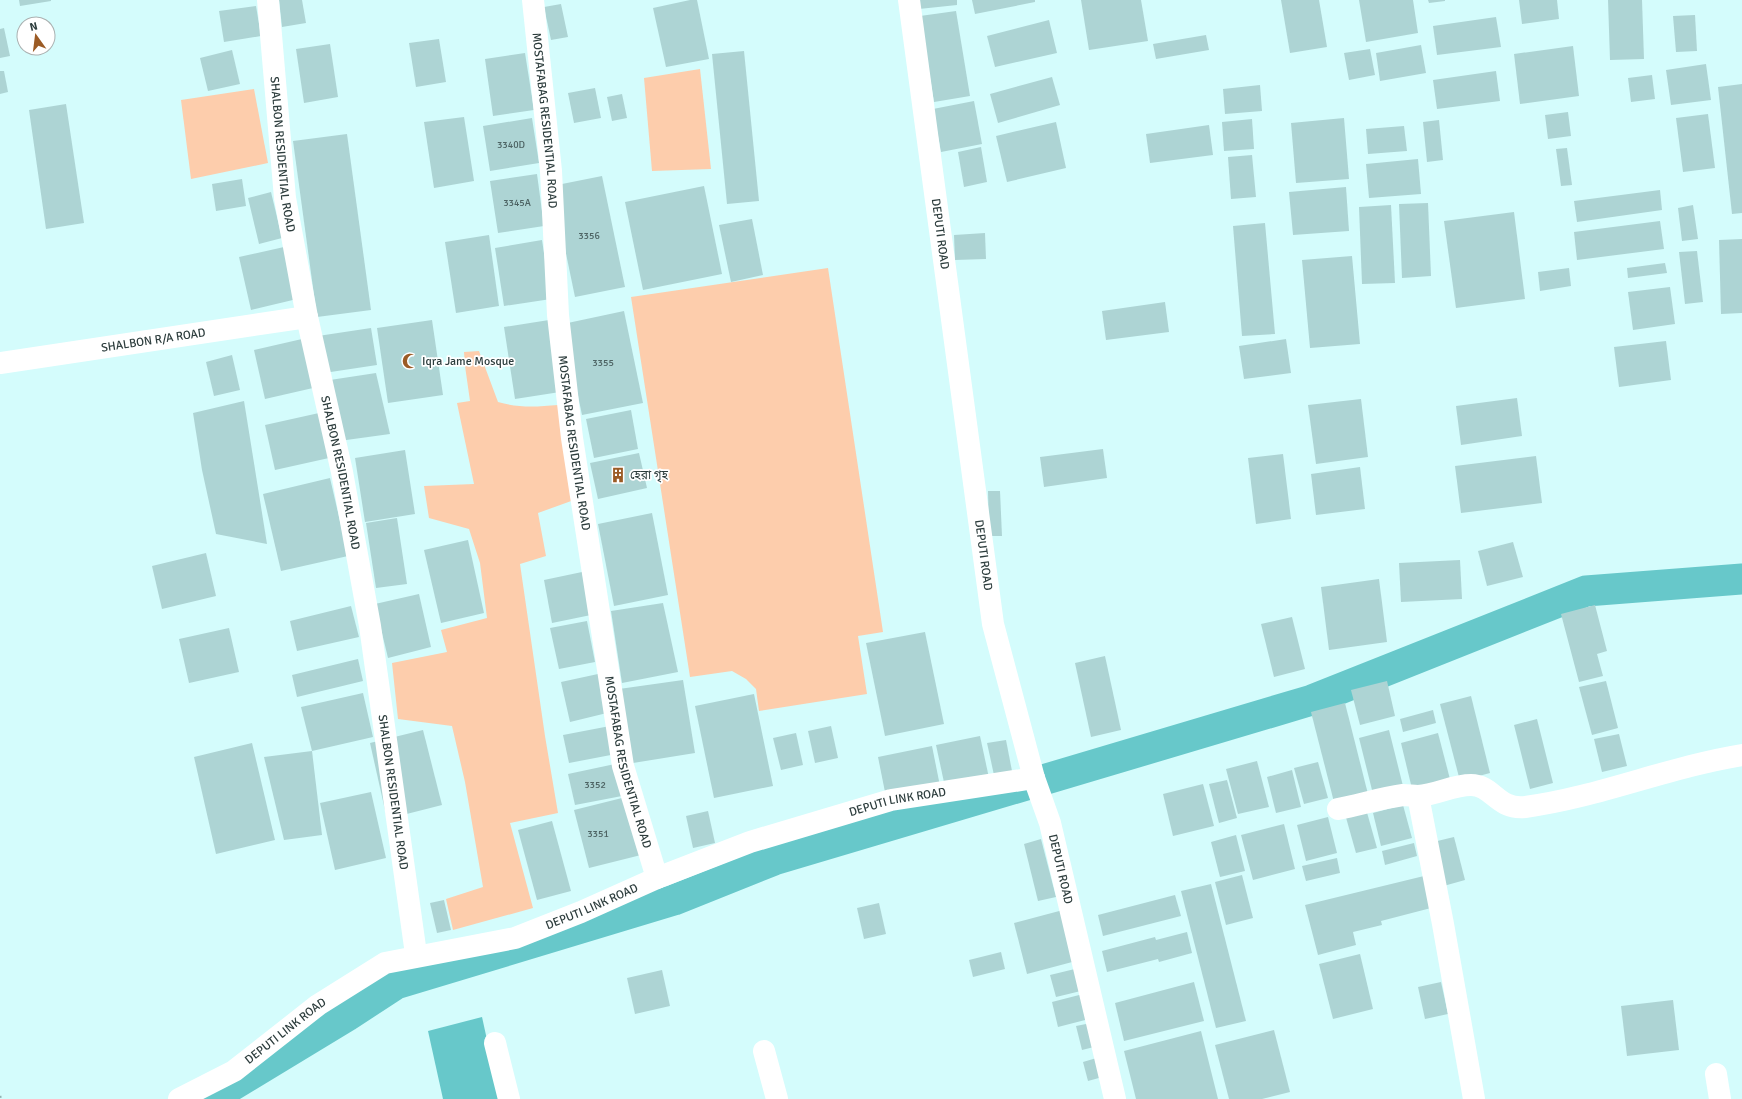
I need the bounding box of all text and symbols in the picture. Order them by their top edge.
north arrow [16,16,56,56]
text: N [28,20,39,34]
street label: MOSTAFABAG RESIDENTIAL ROAD [529,32,560,209]
street label: SHALBON RESIDENTIAL ROAD [267,76,299,234]
house number: 3340D [497,139,525,151]
house number: 3345A [503,197,531,209]
street label: DEPUTI ROAD [928,198,953,270]
house number: 3356 [578,230,600,242]
street label: SHALBON R/A ROAD [100,325,207,355]
mosque icon: Iqra Jame Mosque [401,352,419,370]
place label: Iqra Jame Mosque [422,354,514,369]
street label: MOSTAFABAG RESIDENTIAL ROAD [555,354,594,532]
house number: 3355 [592,357,614,369]
street label: SHALBON RESIDENTIAL ROAD [318,394,363,551]
building icon: হেরা গৃহ [609,466,627,484]
place label: হেরা গৃহ [630,468,668,483]
street label: DEPUTI ROAD [972,519,996,592]
street label: MOSTAFABAG RESIDENTIAL ROAD [602,675,655,850]
street label: SHALBON RESIDENTIAL ROAD [375,714,412,871]
house number: 3352 [584,779,606,791]
street label: DEPUTI LINK ROAD [847,784,947,820]
house number: 3351 [587,828,609,840]
street label: DEPUTI ROAD [1045,833,1076,906]
street label: DEPUTI LINK ROAD [543,880,640,933]
street label: DEPUTI LINK ROAD [242,994,329,1067]

